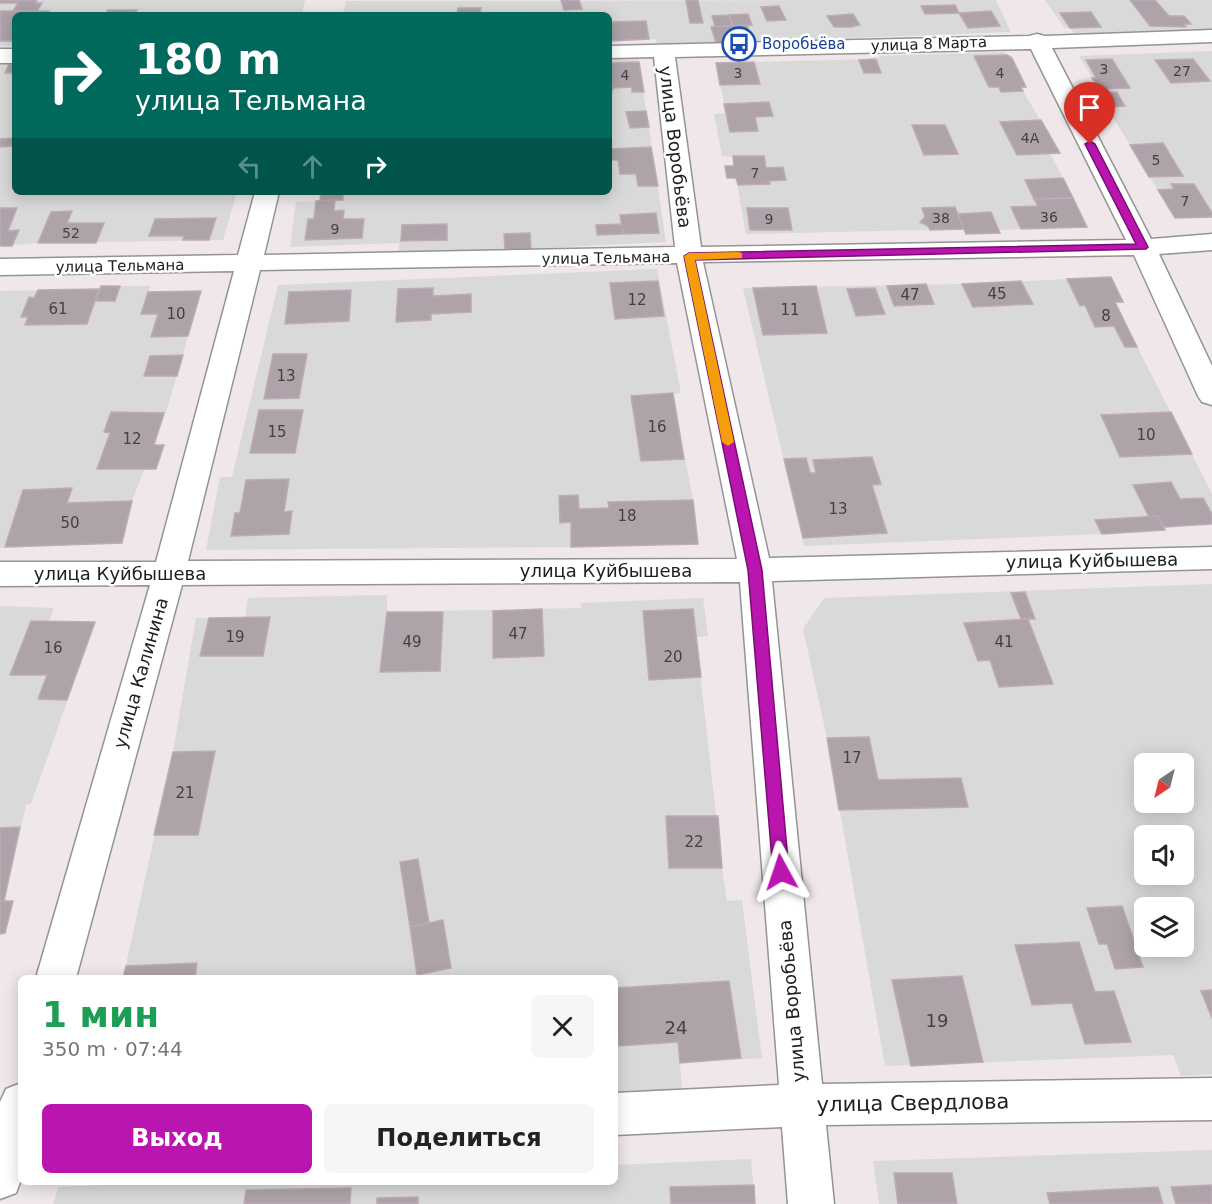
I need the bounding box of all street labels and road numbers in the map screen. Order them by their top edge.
street label: улица 8 Марта [871,33,987,55]
street label: улица Воробьёва [655,65,696,229]
street label: улица Тельмана [541,248,671,268]
street label: улица Тельмана [55,256,185,276]
street label: улица Куйбышева [1006,548,1178,573]
street label: улица Куйбышева [520,560,692,581]
street label: улица Куйбышева [34,563,206,584]
street label: улица Калинина [109,595,172,751]
street label: улица Воробьёва [774,919,809,1083]
street label: улица Свердлова [816,1089,1010,1117]

